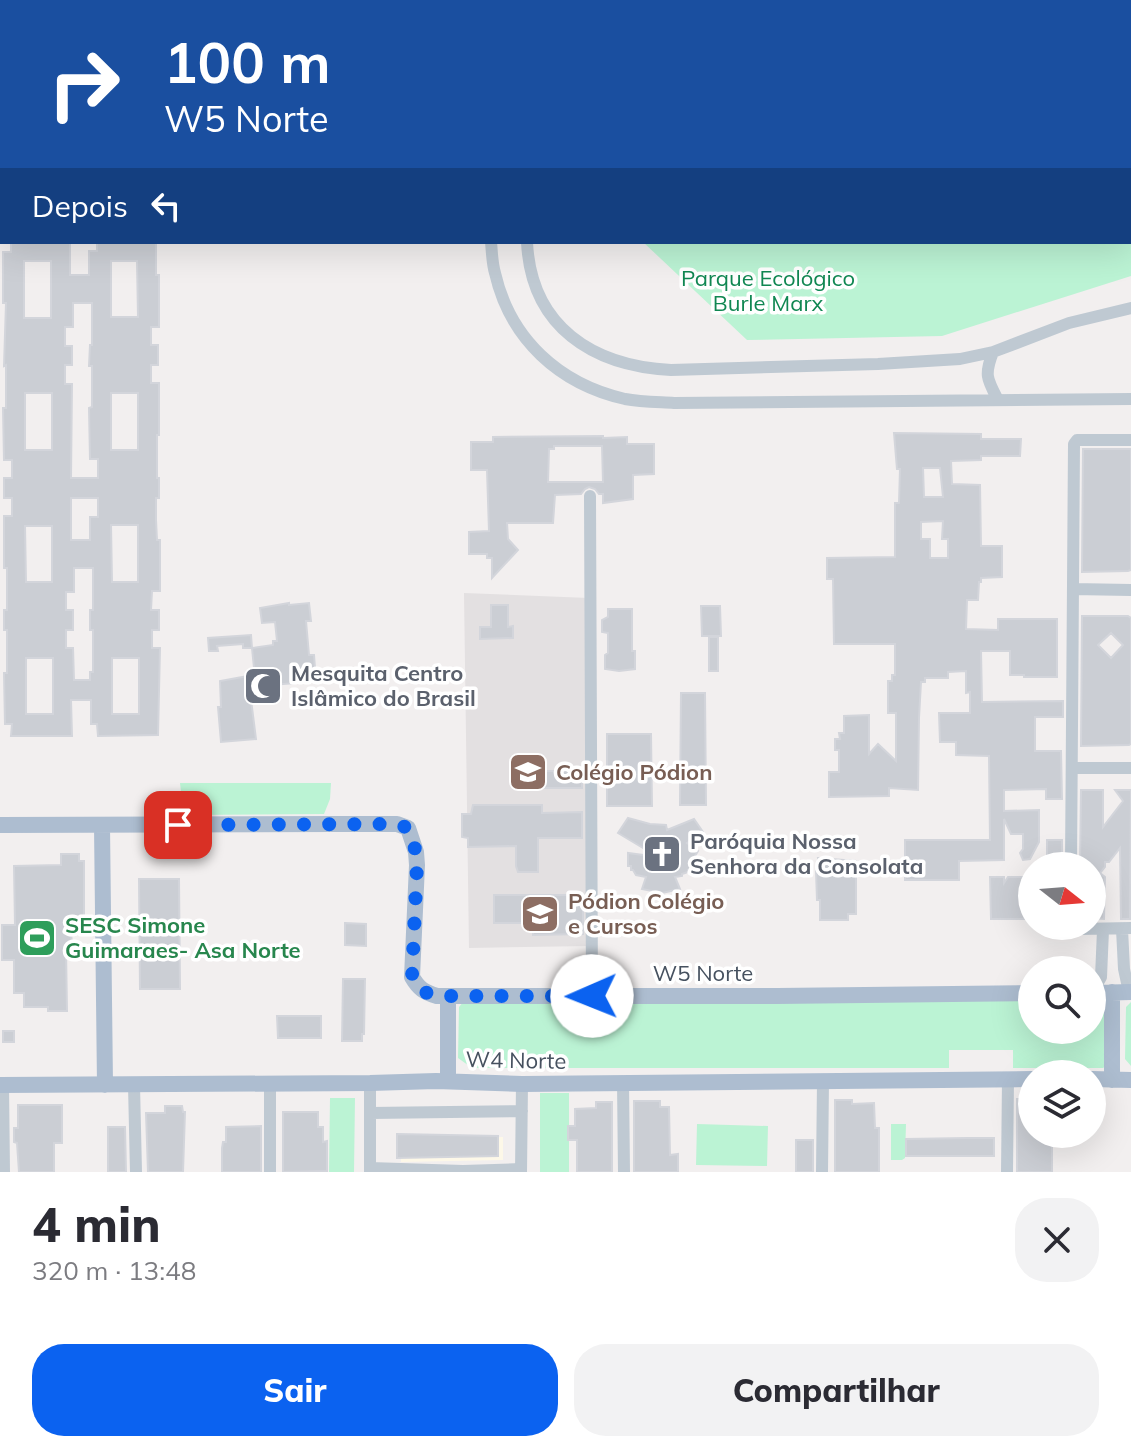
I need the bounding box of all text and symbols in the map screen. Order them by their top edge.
text: 100 m [164,27,331,97]
icon: right [32,32,136,136]
text: W5 Norte [164,96,329,141]
icon: left [144,184,188,228]
text: Depois [32,187,128,225]
park label: Parque Ecológico Burle Marx [681,264,855,317]
place label: Mesquita Centro Islâmico do Brasil [291,659,476,712]
mosque icon: Mesquita Centro Islâmico do Brasil [242,665,284,707]
school or university icon: Colégio Pódion [507,751,549,793]
place label: Colégio Pódion [556,758,712,786]
pin [144,791,212,859]
icon: arrive [156,803,200,847]
place label: Paróquia Nossa Senhora da Consolata [690,827,923,880]
church icon: Paróquia Nossa Senhora da Consolata [641,833,683,875]
north arrow [1018,852,1106,940]
map controls [1018,852,1106,1148]
place label: Pódion Colégio e Cursos [568,887,724,940]
school or university icon: Pódion Colégio e Cursos [519,893,561,935]
place label: SESC Simone Guimaraes- Asa Norte [65,911,301,964]
sports icon: SESC Simone Guimaraes- Asa Norte [16,917,58,959]
position arrow [550,954,634,1038]
button: search [1018,956,1106,1044]
street label: W5 Norte [653,959,753,987]
street label: W4 Norte [465,1045,567,1075]
button: layers [1018,1060,1106,1148]
text: 4 min [32,1194,161,1254]
button: close [1015,1198,1099,1282]
text: 320 m · 13:48 [32,1254,196,1287]
button: Sair [32,1344,558,1436]
button: Compartilhar [574,1344,1099,1436]

